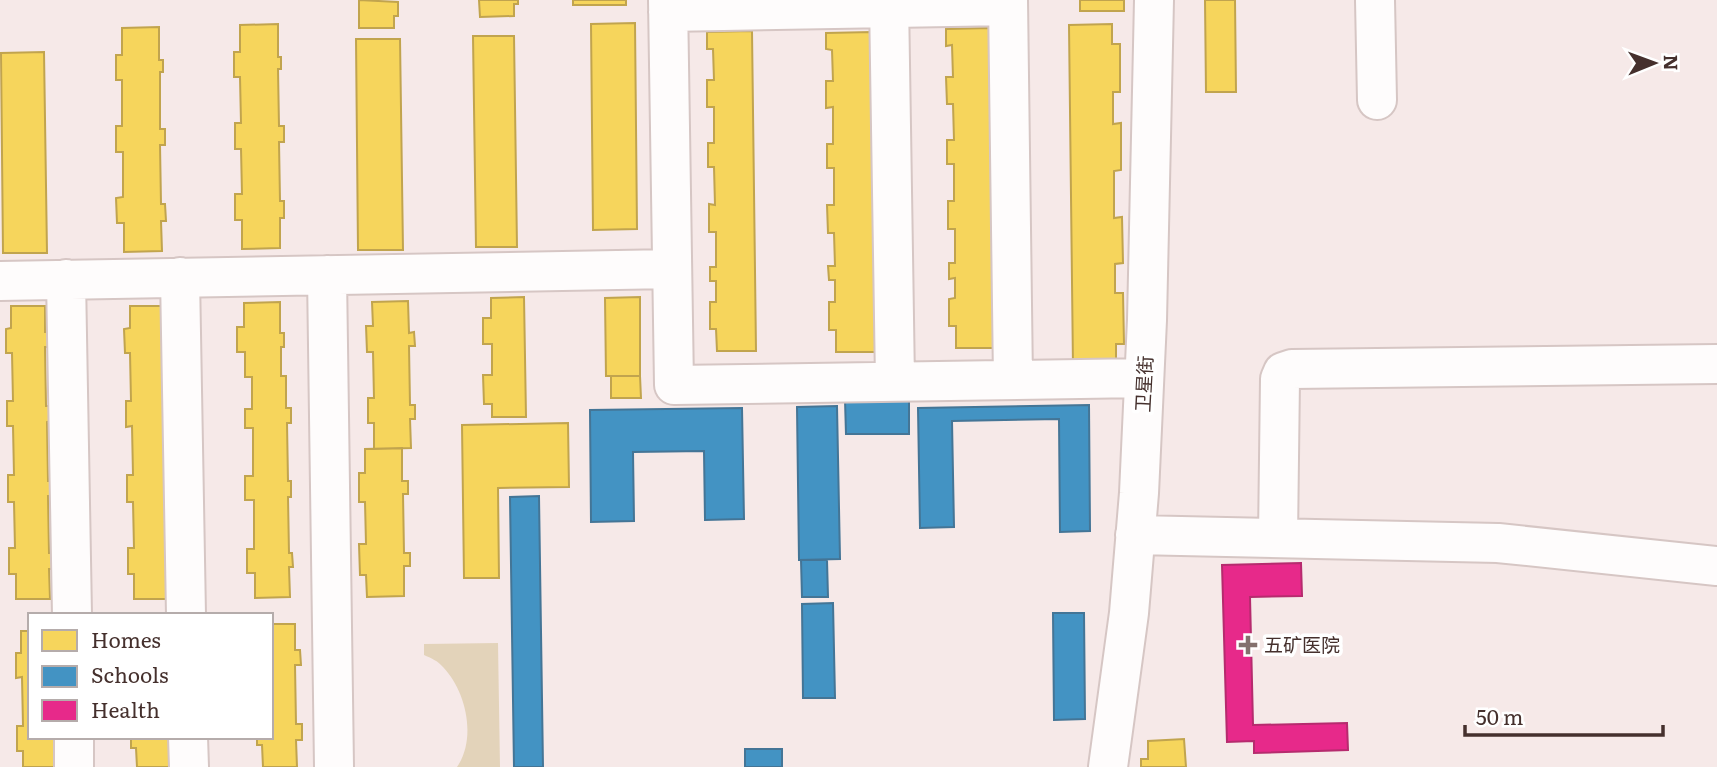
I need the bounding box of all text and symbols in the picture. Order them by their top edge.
north arrow [1619,28,1689,98]
text: N [1658,54,1686,71]
street label: 卫星街 [1128,355,1158,413]
legend [28,613,273,739]
text: Homes [91,623,161,654]
place label: 五矿医院 [1264,630,1340,658]
marker: 五矿医院 [1238,635,1258,655]
text: Schools [91,658,169,689]
text: Health [91,693,160,724]
scale bar [1465,694,1663,738]
text: 50 m [1476,700,1523,731]

